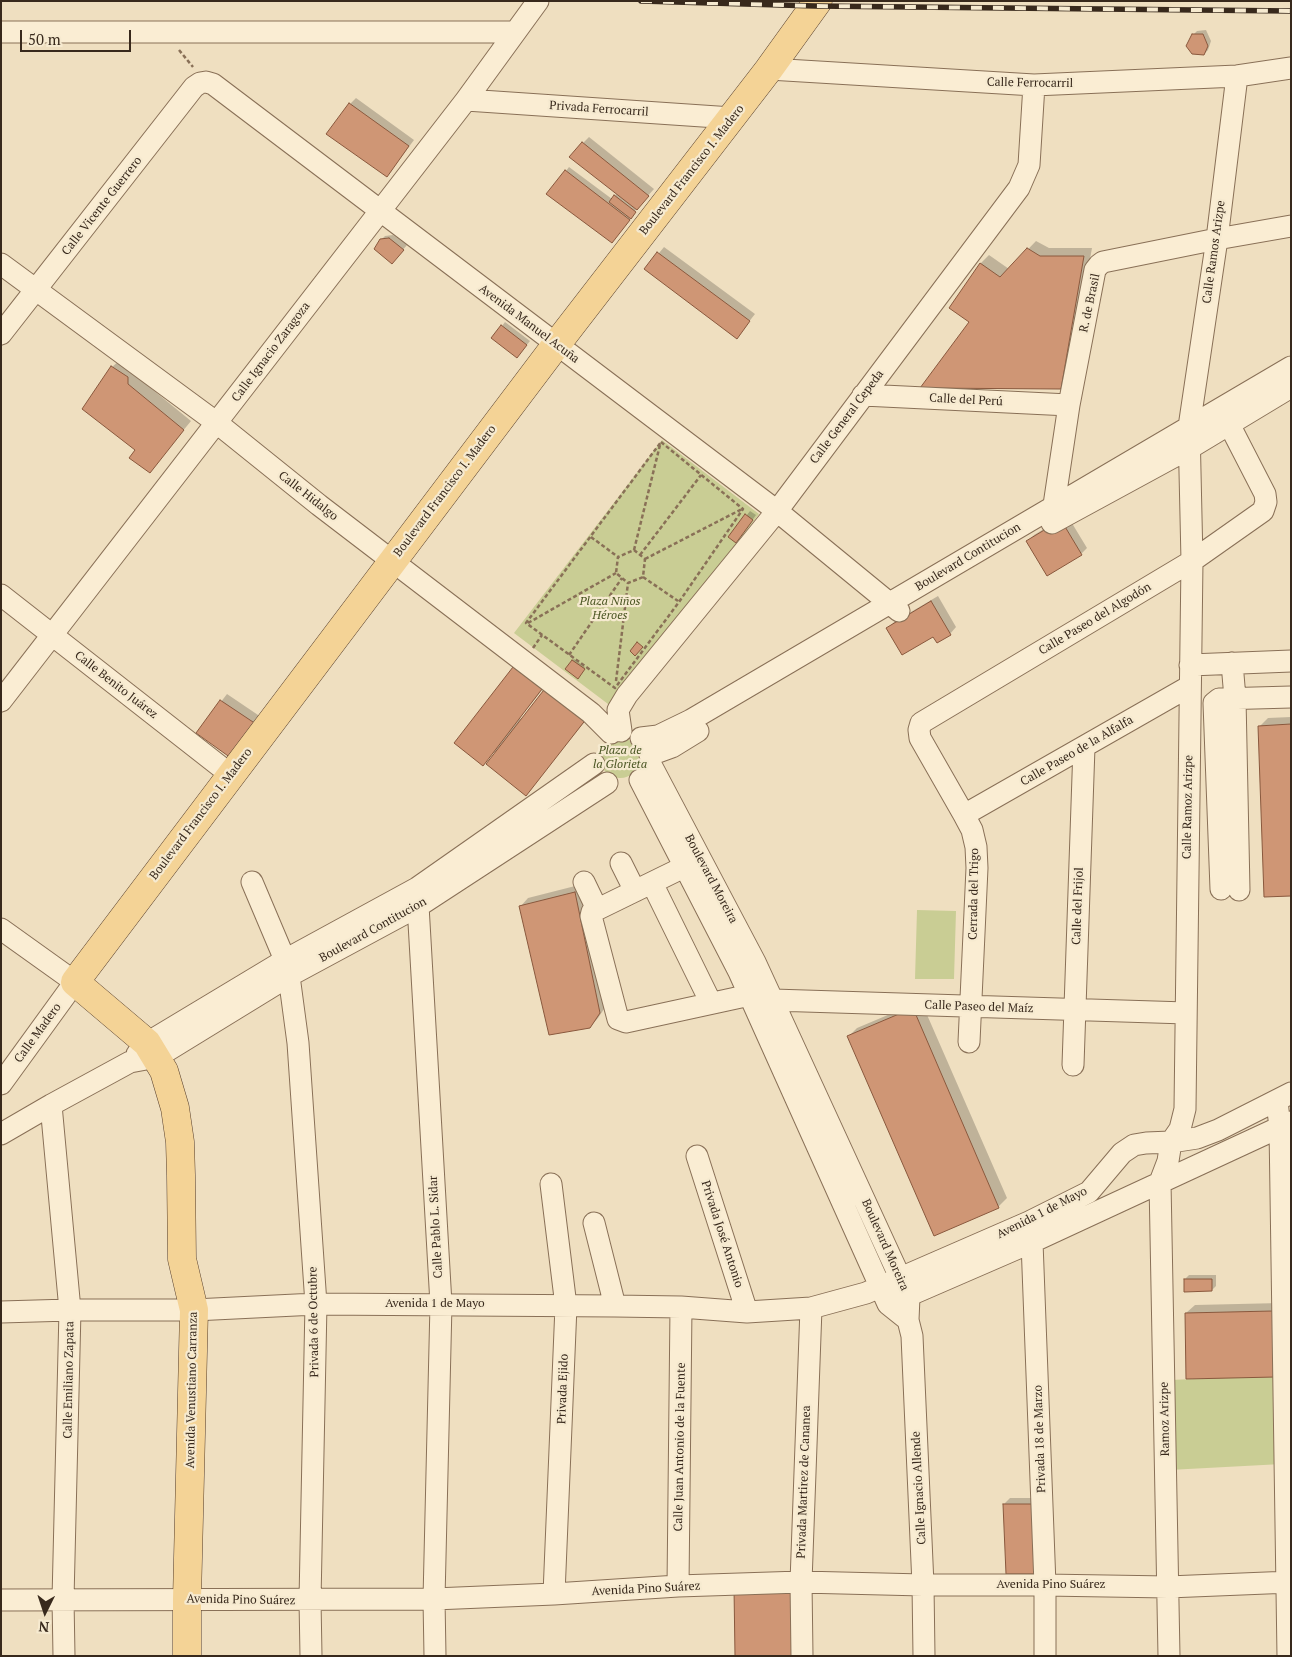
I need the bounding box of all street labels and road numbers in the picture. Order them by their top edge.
street label: Calle Ferrocarril [987,75,1073,91]
street label: Privada Ferrocarril [549,98,649,120]
street label: Boulevard Francisco I. Madero [637,102,747,238]
street label: Calle Vicente Guerrero [59,154,145,258]
street label: Calle Ramos Arizpe [1200,200,1228,304]
street label: R. de Brasil [1077,272,1103,334]
street label: Avenida Manuel Acuña [476,282,582,366]
street label: Calle Ignacio Zaragoza [229,299,313,405]
street label: Calle General Cepeda [807,367,887,467]
street label: Calle del Perú [929,391,1003,409]
street label: Boulevard Francisco I. Madero [391,422,499,560]
street label: Calle Hidalgo [275,468,341,524]
street label: Boulevard Contitucion [913,520,1023,594]
street label: Calle Paseo del Algodón [1036,580,1154,658]
street label: Calle Benito Juárez [72,648,160,722]
street label: Calle Paseo de la Alfalfa [1018,713,1136,789]
street label: Boulevard Francisco I. Madero [147,745,255,883]
street label: Calle Ramoz Arizpe [1180,755,1196,859]
street label: Boulevard Moreira [681,832,741,926]
street label: Cerrada del Trigo [966,848,982,940]
street label: Calle del Frijol [1069,867,1087,945]
street label: Boulevard Contitucion [317,895,429,965]
street label: Calle Paseo del Maíz [924,998,1034,1016]
street label: Calle Madero [11,1000,65,1066]
street label: Calle Pablo L. Sidar [426,1175,446,1279]
street label: Privada José Antonio [698,1179,746,1289]
street label: Avenida 1 de Mayo [994,1184,1090,1242]
street label: Boulevard Moreira [858,1197,912,1293]
street label: Privada 6 de Octubre [306,1266,322,1378]
street label: Avenida 1 de Mayo [385,1297,485,1311]
street label: Avenida Venustiano Carranza [183,1311,201,1469]
street label: Calle Emiliano Zapata [61,1321,77,1439]
street label: Privada Ejido [555,1354,571,1424]
street label: Calle Juan Antonio de la Fuente [671,1362,689,1532]
street label: Ramoz Arizpe [1157,1382,1173,1456]
street label: Privada 18 de Marzo [1031,1385,1049,1493]
street label: Privada Martirez de Cananea [794,1405,814,1559]
street label: Calle Ignacio Allende [909,1431,929,1545]
street label: Avenida Pino Suárez [997,1578,1105,1592]
street label: Avenida Pino Suárez [591,1579,701,1599]
street label: Avenida Pino Suárez [186,1592,296,1608]

